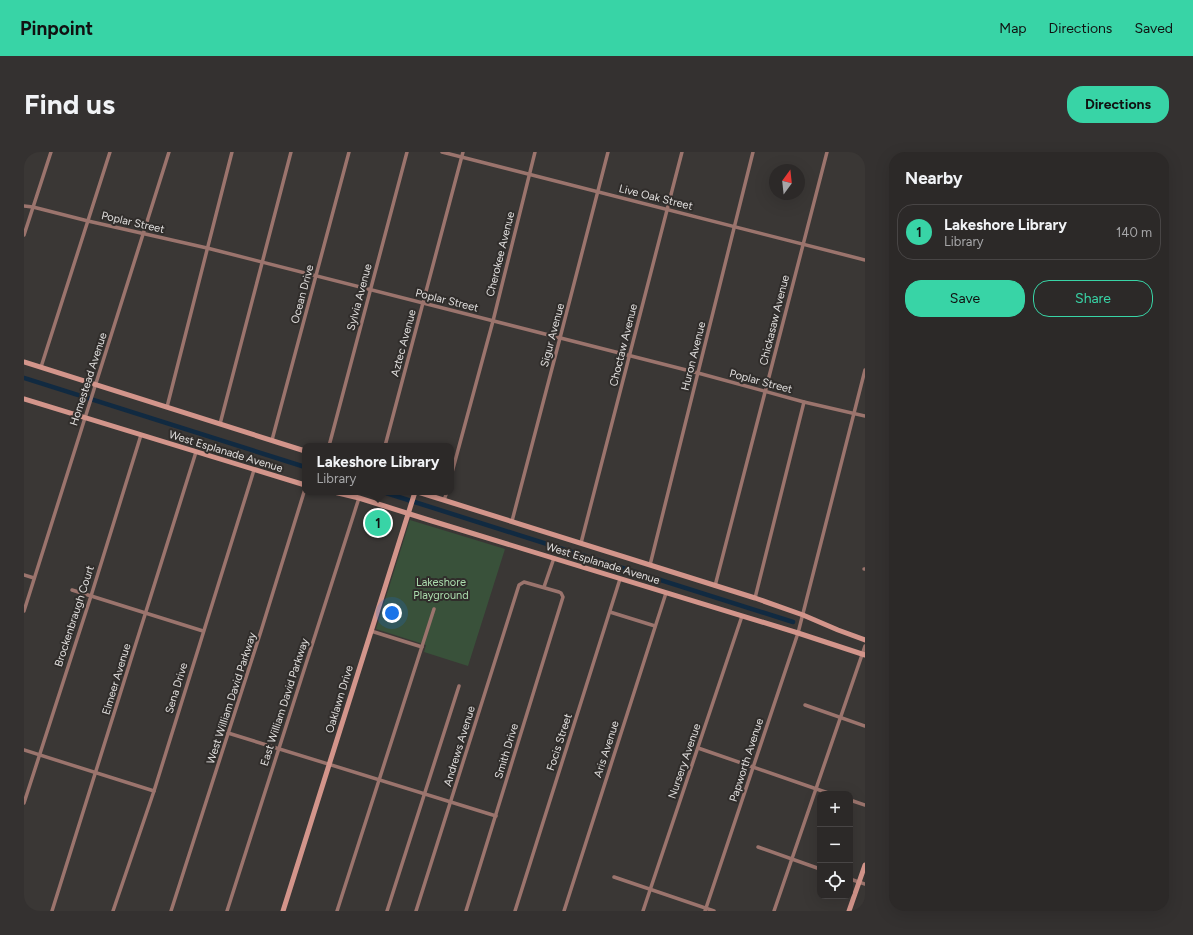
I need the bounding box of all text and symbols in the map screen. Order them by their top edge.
text: Pinpoint [20,17,93,40]
text: Map [999,20,1027,37]
text: Directions [1049,20,1112,37]
text: Saved [1134,20,1173,37]
button: Directions [1067,86,1169,123]
text: Find us [24,87,115,121]
north arrow [769,164,805,200]
text: Nearby [905,168,963,188]
street label: Live Oak Street [618,182,694,213]
street label: Poplar Street [100,209,166,236]
street label: Cherokee Avenue [484,210,517,298]
text: Lakeshore Library [944,216,1067,234]
text: 1 [916,225,922,240]
text: 140 m [1116,225,1152,240]
text: Library [944,234,984,249]
street label: Sylvia Avenue [344,262,375,332]
street label: Ocean Drive [288,263,317,325]
street label: Chickasaw Avenue [757,274,792,367]
button: Save [905,280,1025,317]
button: Share [1033,280,1153,317]
street label: Poplar Street [414,286,480,315]
street label: Sigur Avenue [538,302,567,368]
street label: Choctaw Avenue [607,303,640,388]
street label: Aztec Avenue [388,308,419,378]
street label: Huron Avenue [679,320,708,392]
street label: Homestead Avenue [67,331,110,427]
street label: Poplar Street [728,367,794,396]
street label: West Esplanade Avenue [167,428,284,475]
popup [302,443,454,495]
text: Lakeshore Library [317,453,439,471]
text: Library [317,471,356,486]
pin: 1 [365,508,391,538]
street label: West Esplanade Avenue [544,540,661,587]
street label: Brockenbraugh Court [52,564,97,668]
park label: Lakeshore Playground [413,576,469,602]
your location [382,603,402,623]
street label: West William David Parkway [204,631,259,766]
street label: East William David Parkway [258,636,311,768]
street label: Elmeer Avenue [99,642,134,716]
street label: Sena Drive [163,661,190,715]
street label: Oaklawn Drive [323,664,356,735]
street label: Andrews Avenue [441,704,478,788]
street label: Focis Street [544,712,575,772]
street label: Papworth Avenue [727,717,766,804]
street label: Aris Avenue [591,719,622,779]
street label: Smith Drive [492,722,521,780]
street label: Nursery Avenue [665,722,703,801]
map controls [817,791,853,899]
button: + [817,791,853,827]
button: − [817,827,853,863]
button: locate [817,863,853,899]

